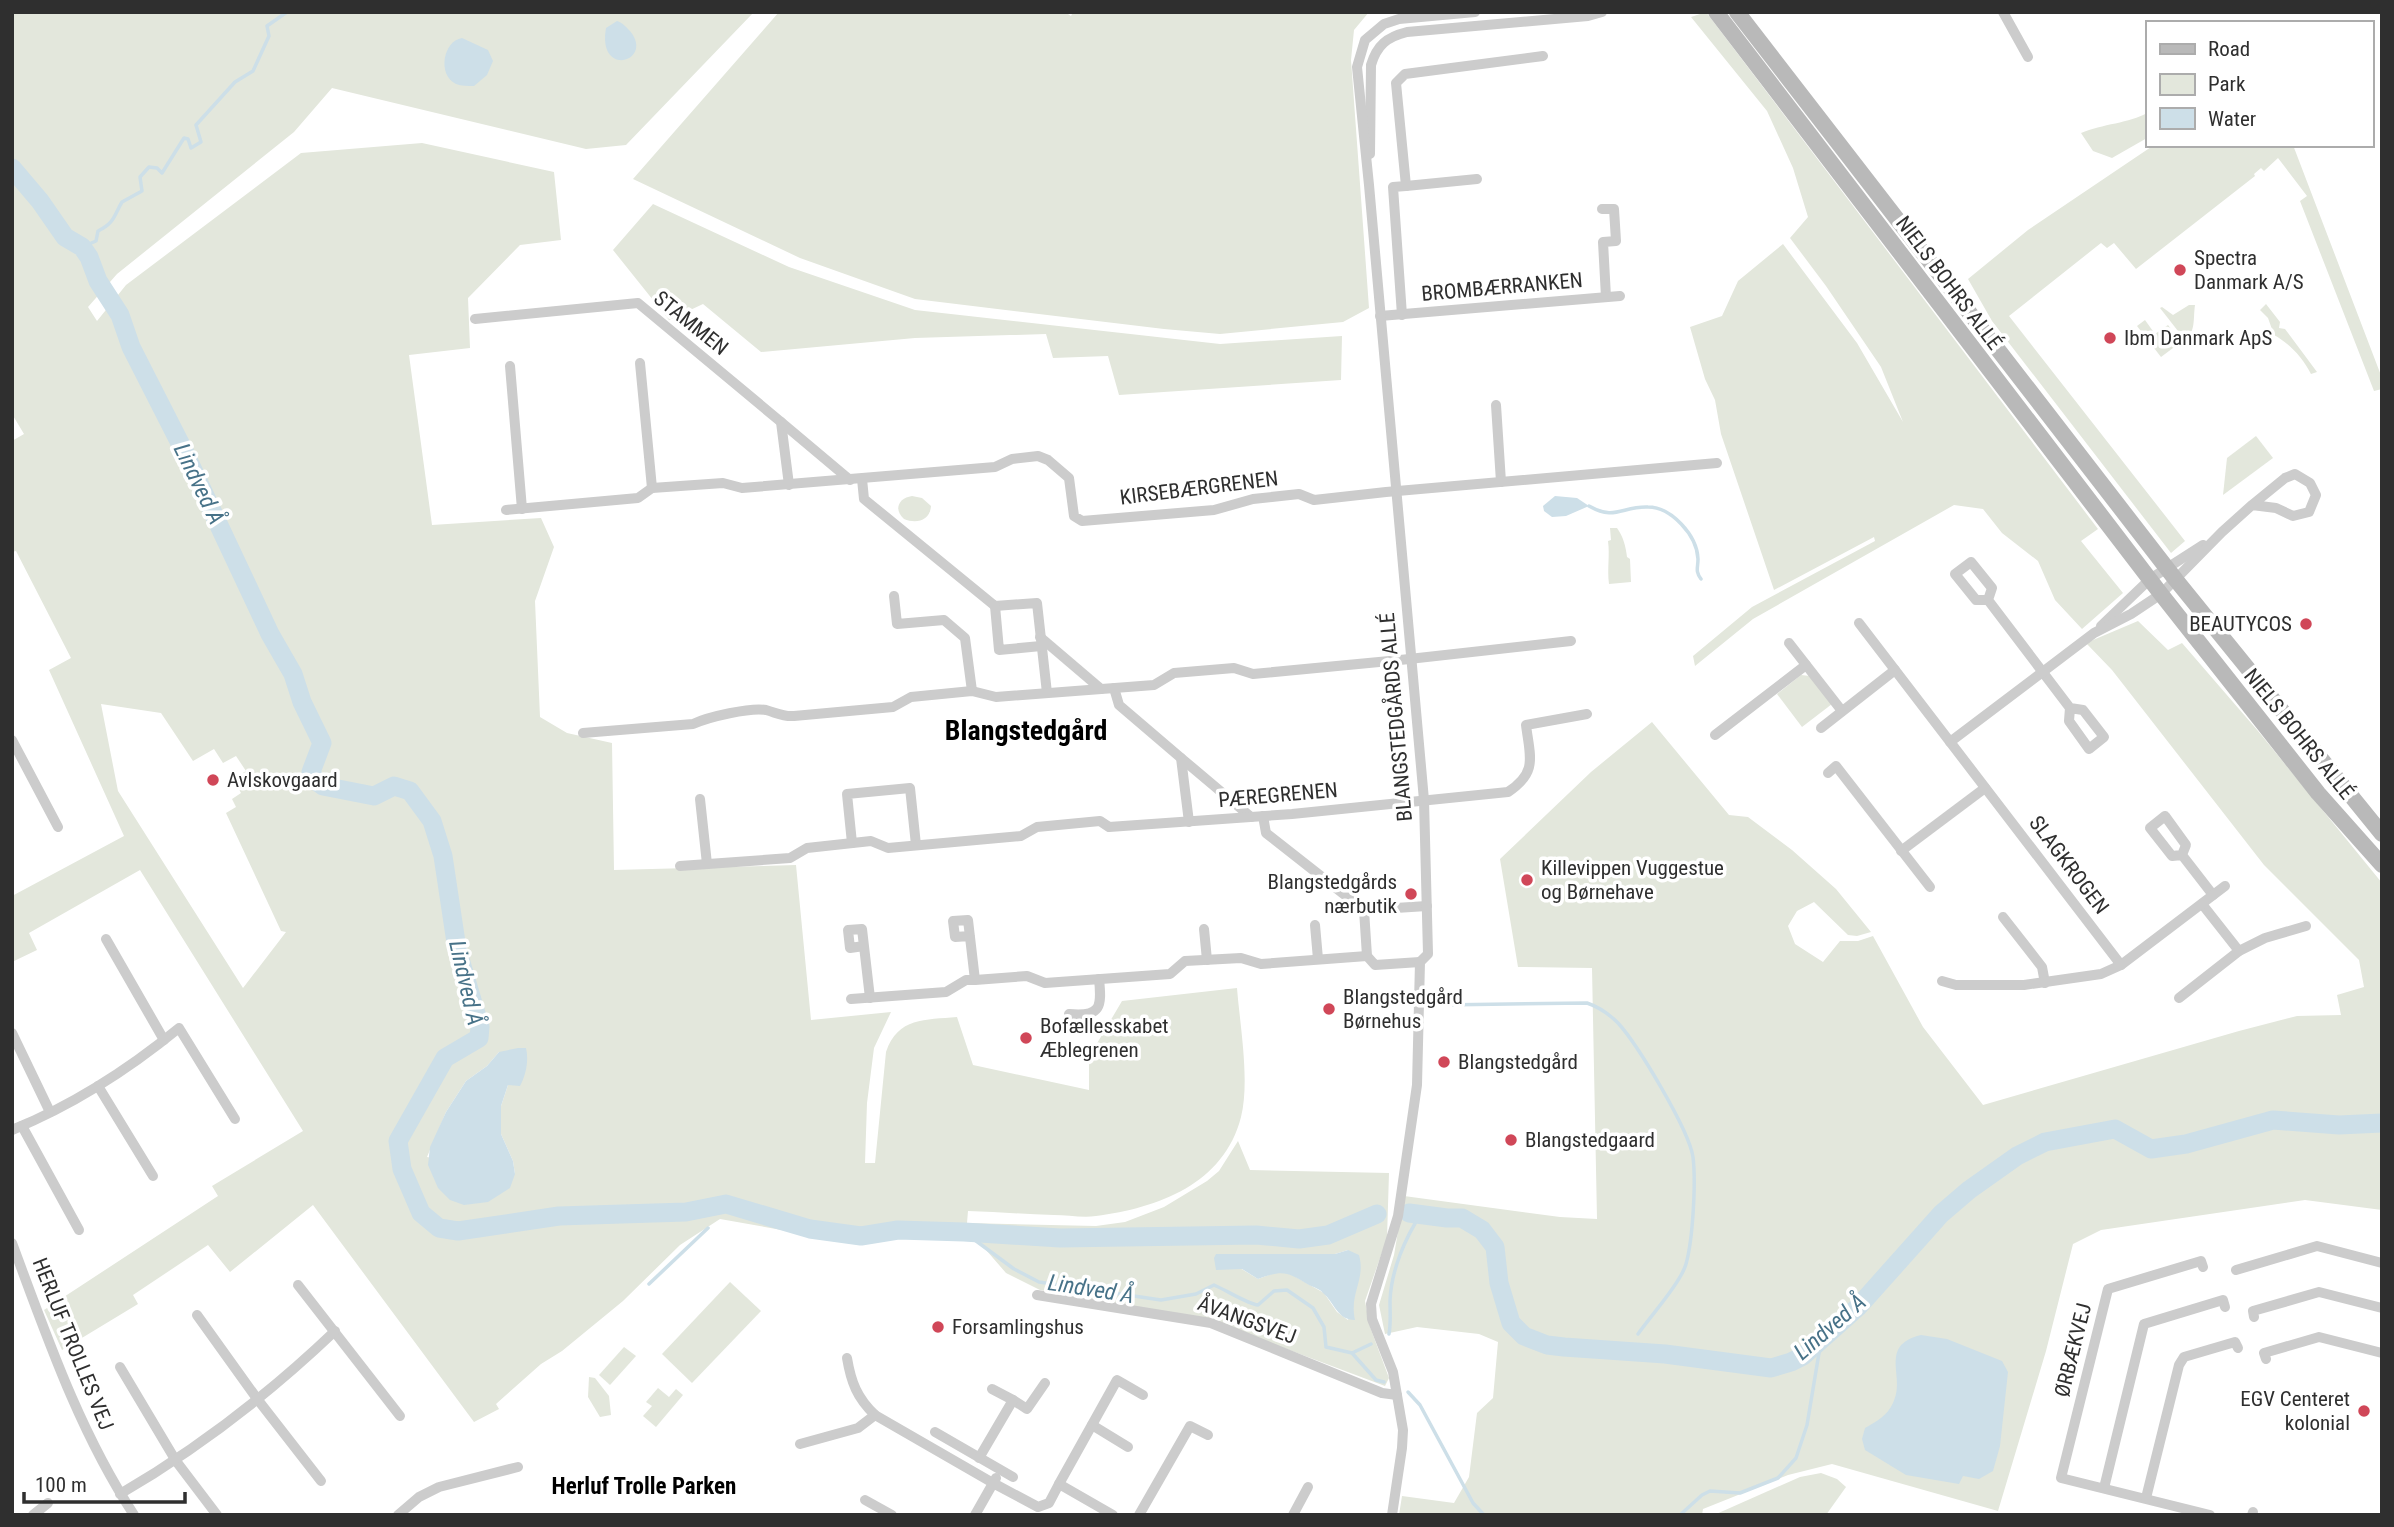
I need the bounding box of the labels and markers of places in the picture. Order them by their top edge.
place label: Spectra Danmark A/S [2194,246,2304,294]
marker: Spectra Danmark A/S [2172,262,2188,278]
place label: Ibm Danmark ApS [2124,326,2272,350]
marker: Ibm Danmark ApS [2102,330,2118,346]
place label: BEAUTYCOS [2189,612,2292,636]
marker: BEAUTYCOS [2298,616,2314,632]
place label: Avlskovgaard [227,768,338,792]
marker: Avlskovgaard [205,772,221,788]
place label: Killevippen Vuggestue og Børnehave [1541,856,1724,904]
place label: Blangstedgårds nærbutik [1267,870,1398,918]
marker: Killevippen Vuggestue og Børnehave [1519,872,1535,888]
marker: Blangstedgårds nærbutik [1403,886,1419,902]
place label: Blangstedgård Børnehus [1343,985,1463,1033]
marker: Blangstedgård Børnehus [1321,1001,1337,1017]
place label: Bofællesskabet Æblegrenen [1039,1014,1169,1062]
marker: Bofællesskabet Æblegrenen [1018,1030,1034,1046]
place label: Blangstedgård [1458,1050,1578,1074]
marker: Blangstedgård [1436,1054,1452,1070]
place label: Blangstedgaard [1525,1128,1655,1152]
marker: Blangstedgaard [1503,1132,1519,1148]
place label: Forsamlingshus [952,1315,1084,1339]
marker: Forsamlingshus [930,1319,946,1335]
place label: EGV Centeret kolonial [2240,1387,2350,1435]
marker: EGV Centeret kolonial [2356,1403,2372,1419]

